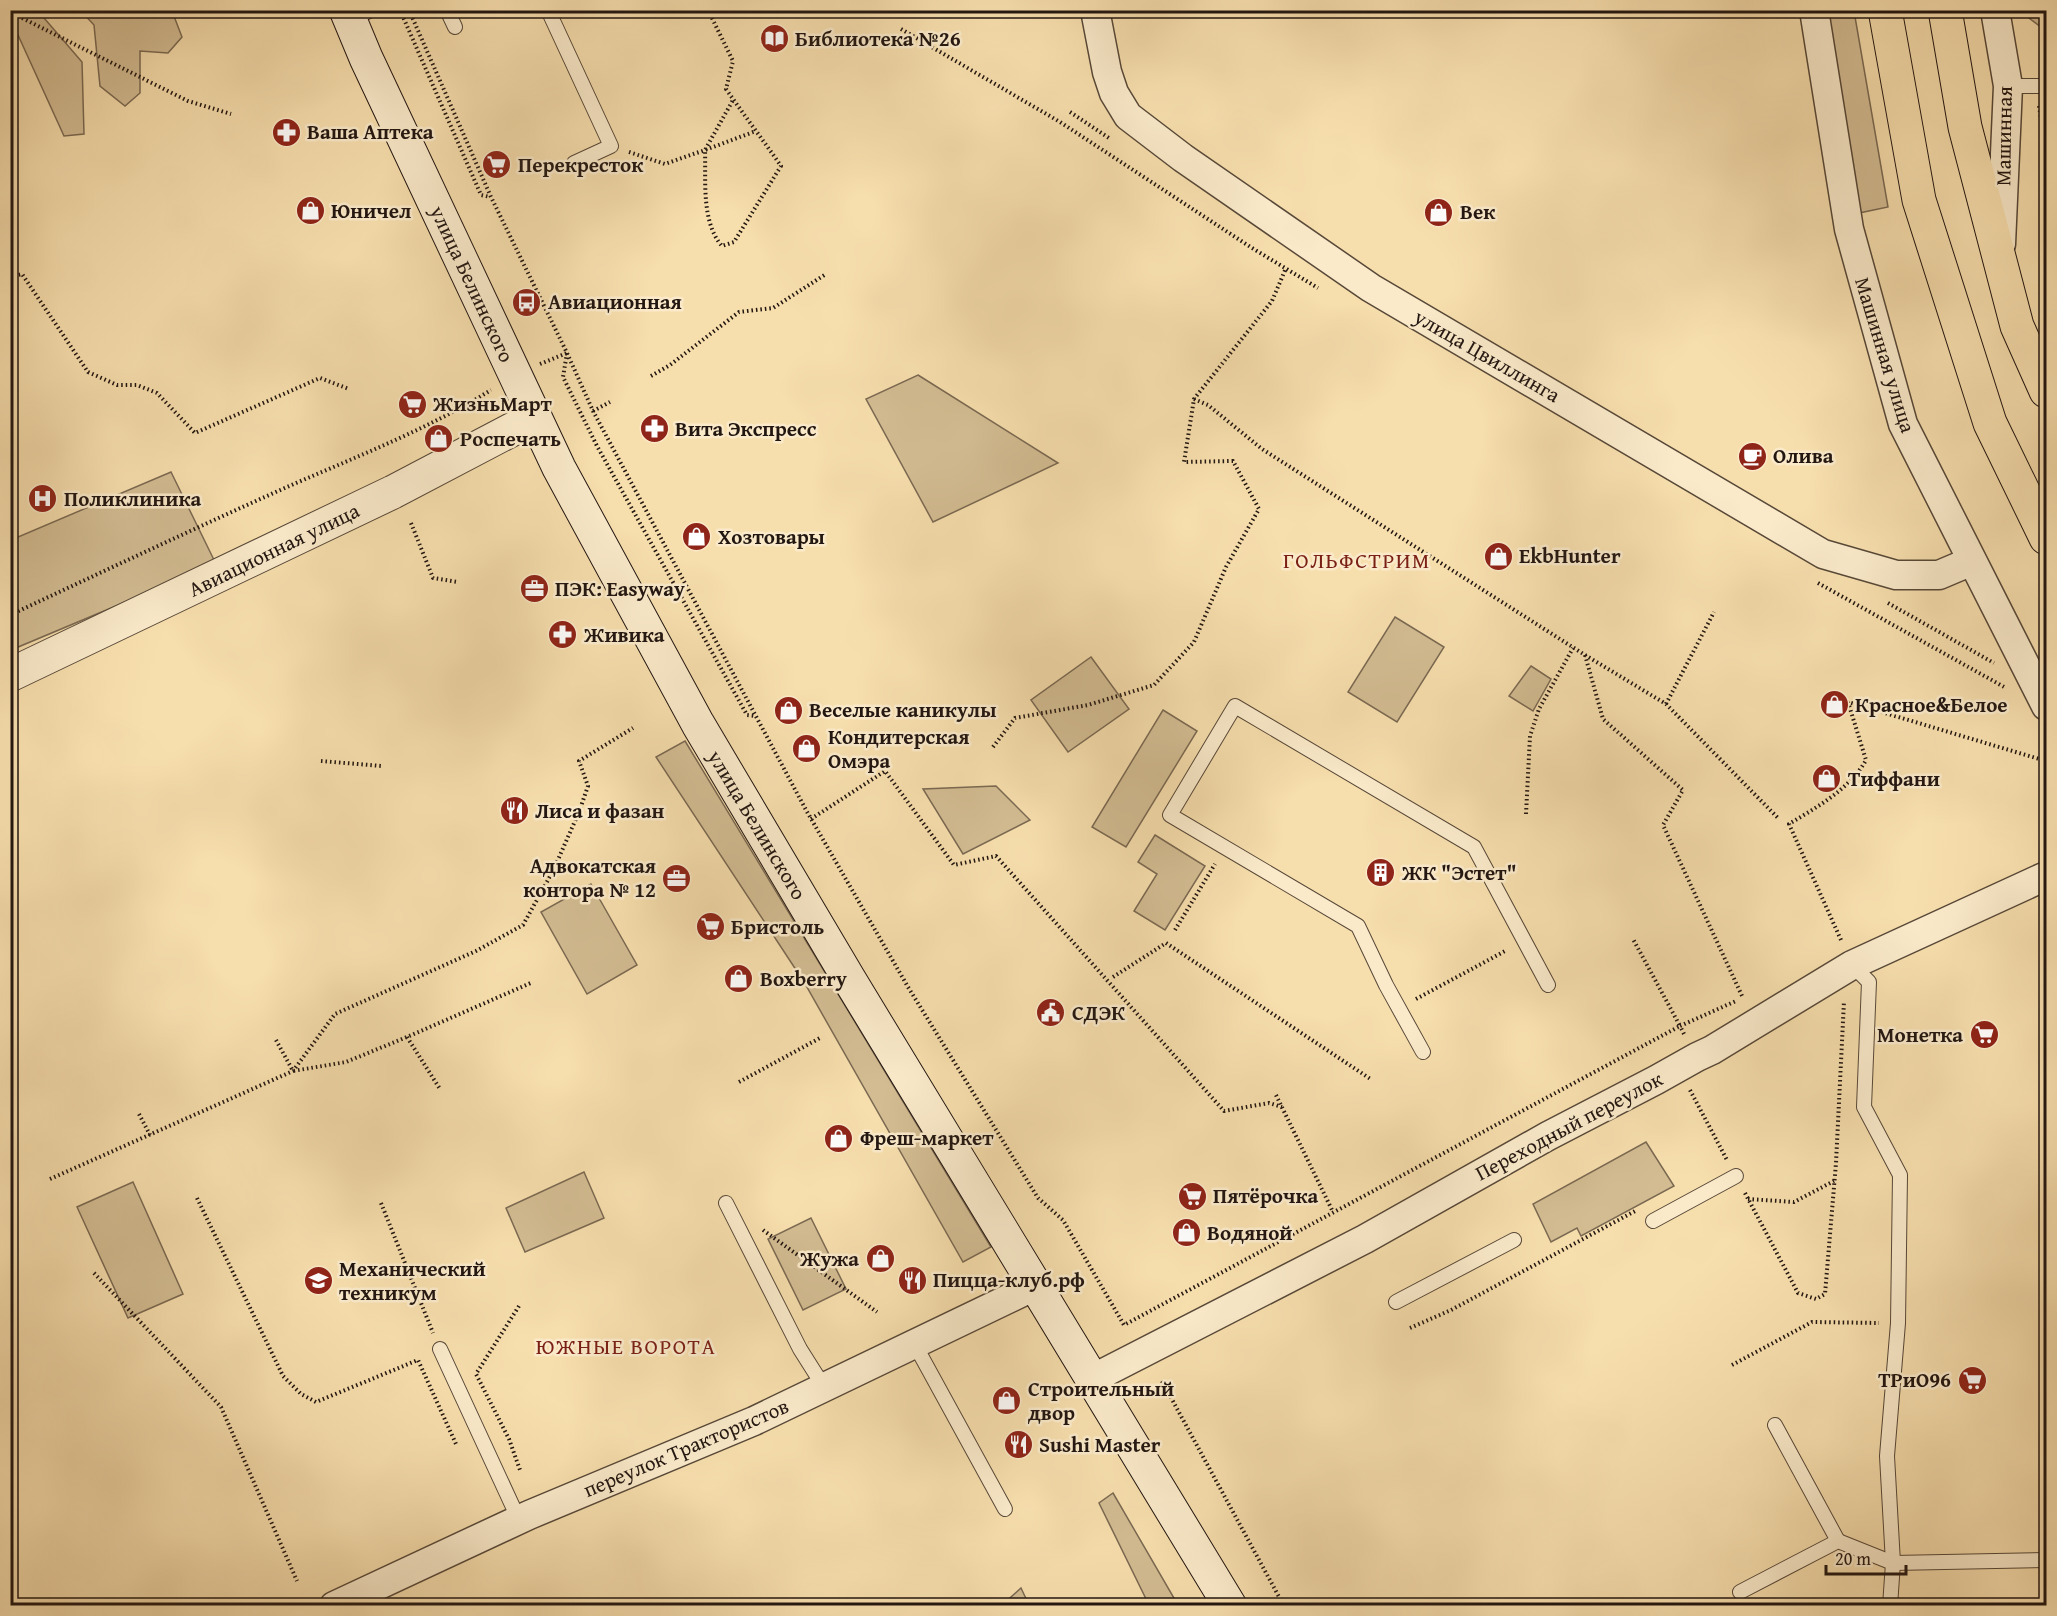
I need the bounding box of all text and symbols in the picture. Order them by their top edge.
library icon: Библиотека №26 [758,23,790,55]
place label: Библиотека №26 [795,23,961,54]
street label: Машинная [1987,85,2020,186]
pharmacy icon: Ваша Аптека [270,116,302,148]
place label: Ваша Аптека [307,116,434,147]
supermarket icon: Перекресток [481,149,513,181]
place label: Перекресток [518,149,644,180]
shop icon: Юничел [294,195,326,227]
place label: Юничел [331,195,411,226]
shop icon: Век [1423,196,1455,228]
place label: Век [1460,196,1496,227]
street label: улица Белинского [422,199,522,367]
street label: Машинная улица [1847,273,1924,436]
bus stop icon: Авиационная [511,286,543,318]
place label: Авиационная [548,286,682,317]
street label: улица Цвиллинга [1408,301,1566,410]
supermarket icon: ЖизньМарт [396,388,428,420]
place label: ЖизньМарт [432,388,553,419]
pharmacy icon: Вита Экспресс [638,413,670,445]
place label: Вита Экспресс [675,413,817,444]
shop icon: Роспечать [423,423,455,455]
place label: Роспечать [460,423,561,454]
cafe icon: Олива [1736,440,1768,472]
place label: Олива [1773,440,1834,471]
hospital icon: Поликлиника [27,483,59,515]
place label: Поликлиника [64,483,201,514]
street label: Авиационная улица [183,495,365,604]
shop icon: Хозтовары [681,521,713,553]
place label: Хозтовары [718,521,825,552]
shop icon: EkbHunter [1482,540,1514,572]
place label: EkbHunter [1519,540,1621,571]
district label: ГОЛЬФСТРИМ [1283,544,1431,576]
office icon: ПЭК: Easyway [518,573,550,605]
place label: ПЭК: Easyway [555,573,685,604]
pharmacy icon: Живика [547,619,579,651]
place label: Живика [583,619,665,650]
shop icon: Красное&Белое [1818,689,1850,721]
place label: Красное&Белое [1855,689,2008,720]
shop icon: Веселые каникулы [772,694,804,726]
place label: Веселые каникулы [809,694,996,725]
place label: Кондитерская Омэра [828,721,969,776]
shop icon: Кондитерская Омэра [791,733,823,765]
street label: улица Белинского [700,743,814,906]
shop icon: Тиффани [1811,763,1843,795]
place label: Тиффани [1848,763,1940,794]
restaurant icon: Лиса и фазан [498,795,530,827]
place label: Лиса и фазан [535,795,664,826]
place label: Адвокатская контора № 12 [523,850,656,905]
building icon: ЖК "Эстет" [1365,857,1397,889]
place label: ЖК "Эстет" [1401,857,1517,888]
office icon: Адвокатская контора № 12 [661,862,693,894]
supermarket icon: Бристоль [694,911,726,943]
place label: Бристоль [731,911,824,942]
shop icon: Boxberry [723,963,755,995]
place label: Boxberry [760,963,847,994]
public building icon: СДЭК [1035,997,1067,1029]
place label: СДЭК [1072,997,1125,1028]
place label: Монетка [1877,1019,1963,1050]
supermarket icon: Монетка [1968,1019,2000,1051]
street label: Переходный переулок [1470,1063,1668,1188]
shop icon: Фреш-маркет [823,1122,855,1154]
place label: Фреш-маркет [860,1122,994,1153]
supermarket icon: Пятёрочка [1176,1180,1208,1212]
place label: Пятёрочка [1213,1180,1319,1211]
shop icon: Водяной [1170,1217,1202,1249]
place label: Водяной [1207,1217,1293,1248]
place label: Жужа [799,1243,859,1274]
shop icon: Жужа [864,1243,896,1275]
place label: Механический техникум [339,1253,486,1308]
restaurant icon: Пицца-клуб.рф [896,1264,928,1296]
place label: Пицца-клуб.рф [933,1264,1085,1295]
school or university icon: Механический техникум [302,1265,334,1297]
district label: ЮЖНЫЕ ВОРОТА [536,1330,716,1362]
place label: ТРиО96 [1878,1364,1951,1395]
supermarket icon: ТРиО96 [1956,1364,1988,1396]
place label: Строительный двор [1028,1373,1174,1428]
shop icon: Строительный двор [991,1385,1023,1417]
street label: переулок Трактористов [578,1390,793,1505]
restaurant icon: Sushi Master [1002,1429,1034,1461]
place label: Sushi Master [1039,1429,1161,1460]
scale bar [1826,1538,1906,1576]
text: 20 m [1835,1545,1871,1572]

